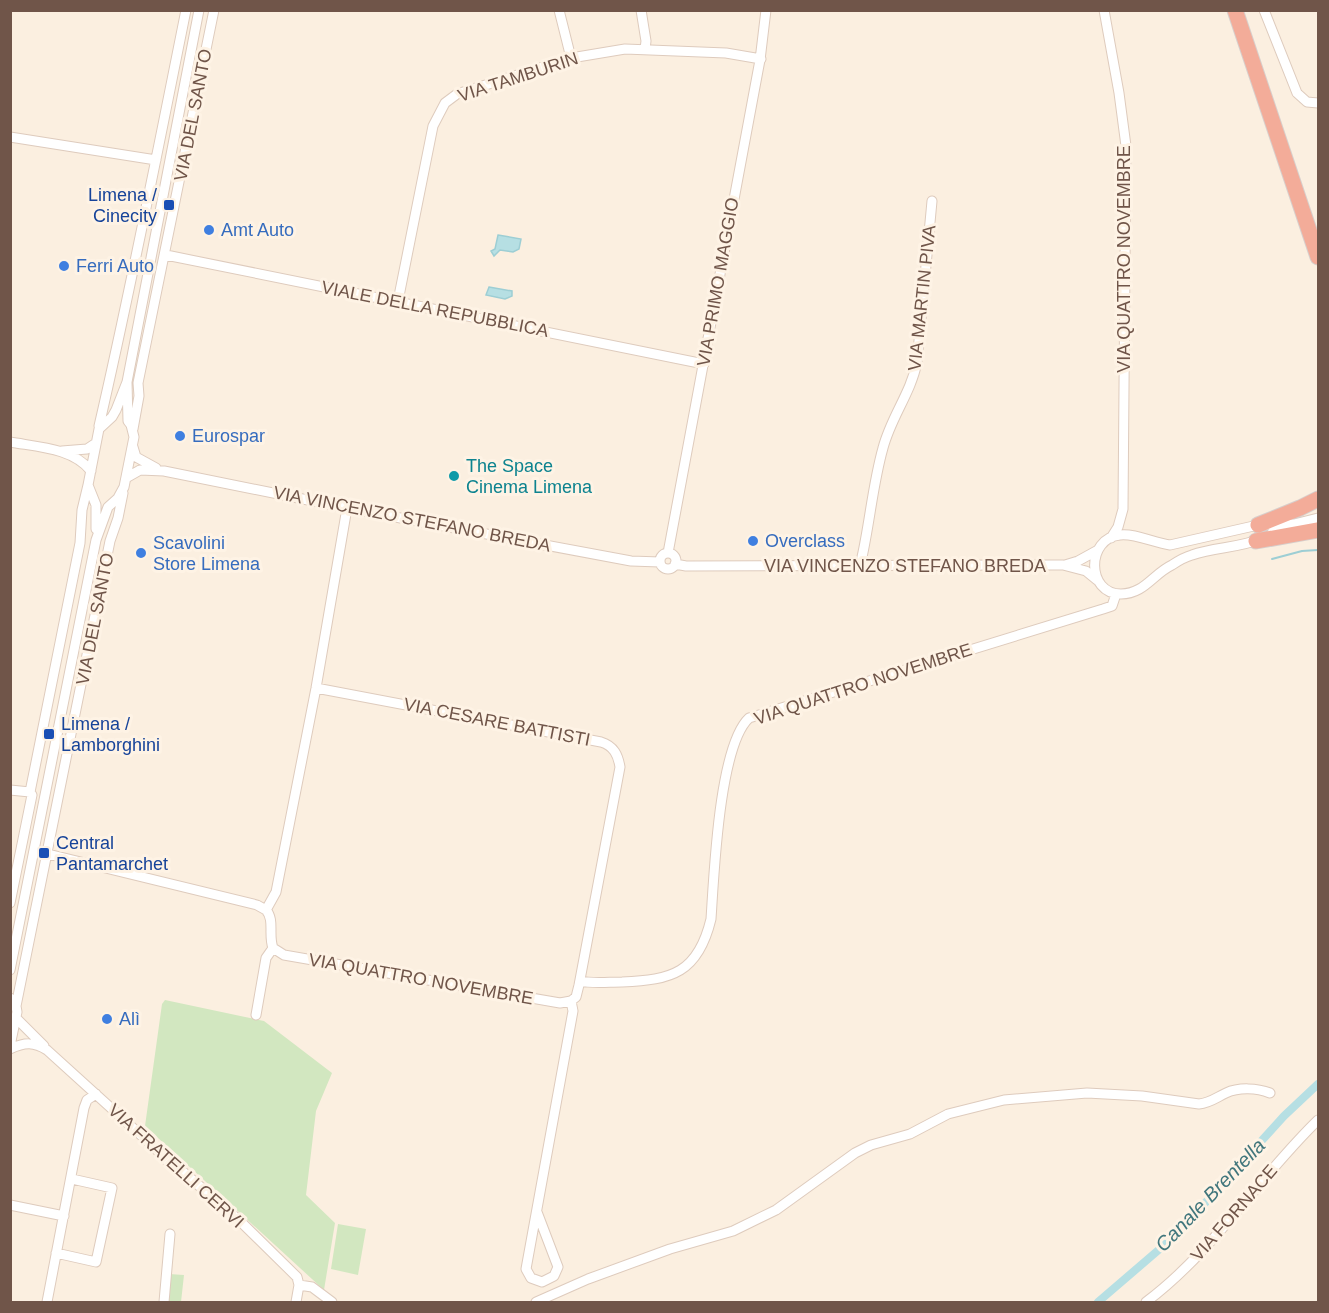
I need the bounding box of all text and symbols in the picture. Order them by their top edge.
street label: VIA DEL SANTO [170,47,216,183]
street label: VIA TAMBURIN [455,48,581,106]
street label: VIA QUATTRO NOVEMBRE [1114,145,1134,373]
place label: Limena / Cinecity [88,185,157,226]
street label: VIA PRIMO MAGGIO [693,196,743,368]
marker: Limena / Cinecity [162,198,176,212]
place label: Amt Auto [221,220,294,240]
marker: Amt Auto [202,223,216,237]
street label: VIA MARTIN PIVA [904,224,940,372]
place label: Ferri Auto [76,256,154,276]
marker: Ferri Auto [57,259,71,273]
street label: VIALE DELLA REPUBBLICA [320,277,550,341]
place label: Eurospar [192,426,265,446]
marker: Eurospar [173,429,187,443]
place label: The Space Cinema Limena [466,456,593,497]
marker: The Space Cinema Limena [447,469,461,483]
street label: VIA VINCENZO STEFANO BREDA [272,482,552,556]
place label: Overclass [765,531,845,551]
place label: Scavolini Store Limena [153,533,261,574]
marker: Overclass [746,534,760,548]
marker: Scavolini Store Limena [134,546,148,560]
street label: VIA DEL SANTO [72,551,118,687]
street label: VIA VINCENZO STEFANO BREDA [764,556,1046,576]
street label: VIA QUATTRO NOVEMBRE [752,639,974,729]
street label: VIA CESARE BATTISTI [402,694,592,750]
place label: Limena / Lamborghini [61,714,160,755]
marker: Limena / Lamborghini [42,727,56,741]
place label: Central Pantamarchet [56,833,168,874]
marker: Central Pantamarchet [37,846,51,860]
street label: VIA QUATTRO NOVEMBRE [307,949,535,1009]
place label: Alì [119,1009,140,1029]
marker: Alì [100,1012,114,1026]
street label: VIA FRATELLI CERVI [104,1100,248,1232]
water label: Canale Brentella [1151,1134,1269,1256]
street label: VIA FORNACE [1187,1161,1281,1265]

